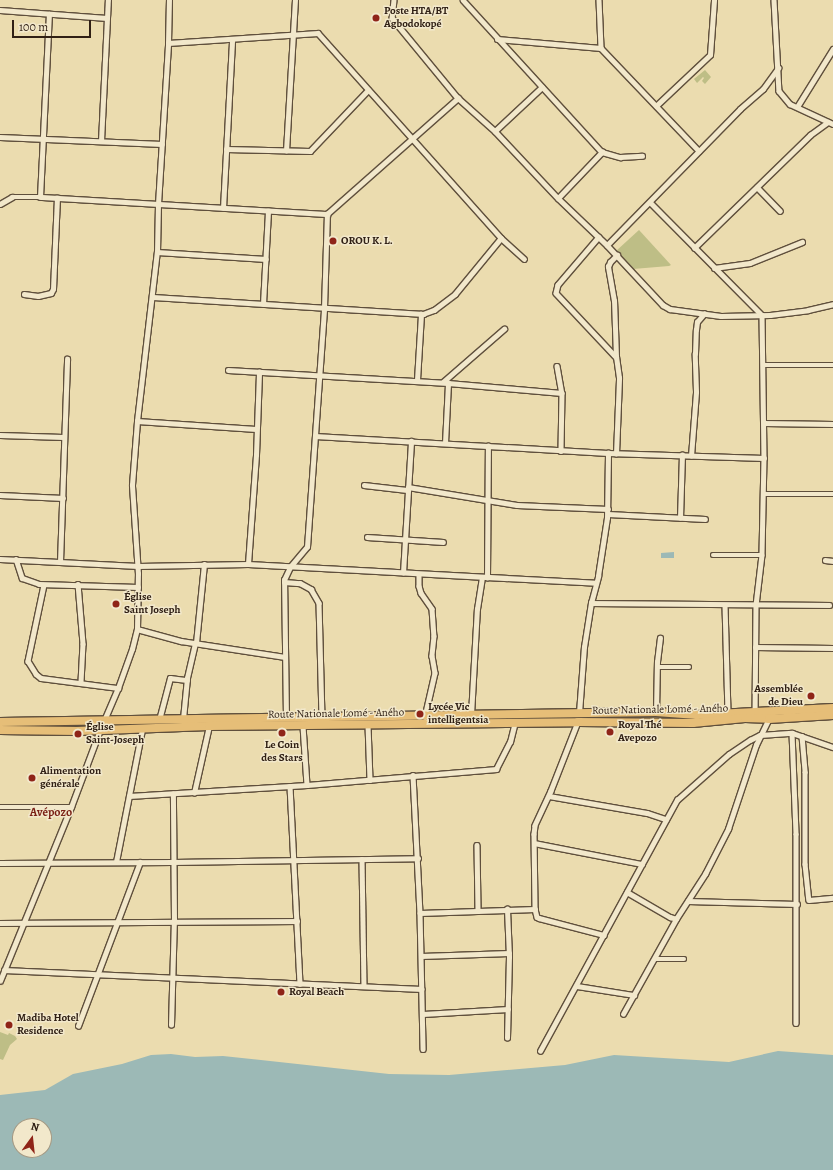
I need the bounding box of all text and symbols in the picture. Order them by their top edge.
place label: Poste HTA/BT Agbodokopé [384,5,448,31]
scale bar [14,12,93,38]
marker: Poste HTA/BT Agbodokopé [371,13,381,23]
text: 100 m [19,19,48,35]
place label: OROU K. L. [341,234,393,248]
marker: OROU K. L. [328,236,338,246]
place label: Église Saint Joseph [124,591,180,617]
marker: Église Saint Joseph [111,599,121,609]
place label: Assemblée de Dieu [754,683,803,709]
marker: Assemblée de Dieu [806,691,816,701]
place label: Lycée Vic intelligentsia [428,701,489,727]
street label: Route Nationale Lomé - Aného [592,702,728,718]
street label: Route Nationale Lomé - Aného [268,706,404,722]
marker: Lycée Vic intelligentsia [415,709,425,719]
place label: Royal Thé Avepozo [618,719,662,745]
place label: Église Saint-Joseph [86,721,144,747]
marker: Royal Thé Avepozo [605,727,615,737]
marker: Le Coin des Stars [277,728,287,738]
marker: Église Saint-Joseph [73,729,83,739]
place label: Le Coin des Stars [261,739,303,765]
place label: Alimentation générale [40,765,101,791]
marker: Alimentation générale [27,773,37,783]
district label: Avépozo [30,806,72,820]
place label: Royal Beach [289,985,344,999]
marker: Royal Beach [276,987,286,997]
place label: Madiba Hotel Residence [17,1012,79,1038]
marker: Madiba Hotel Residence [4,1020,14,1030]
north arrow [12,1118,52,1158]
text: N [29,1119,41,1135]

